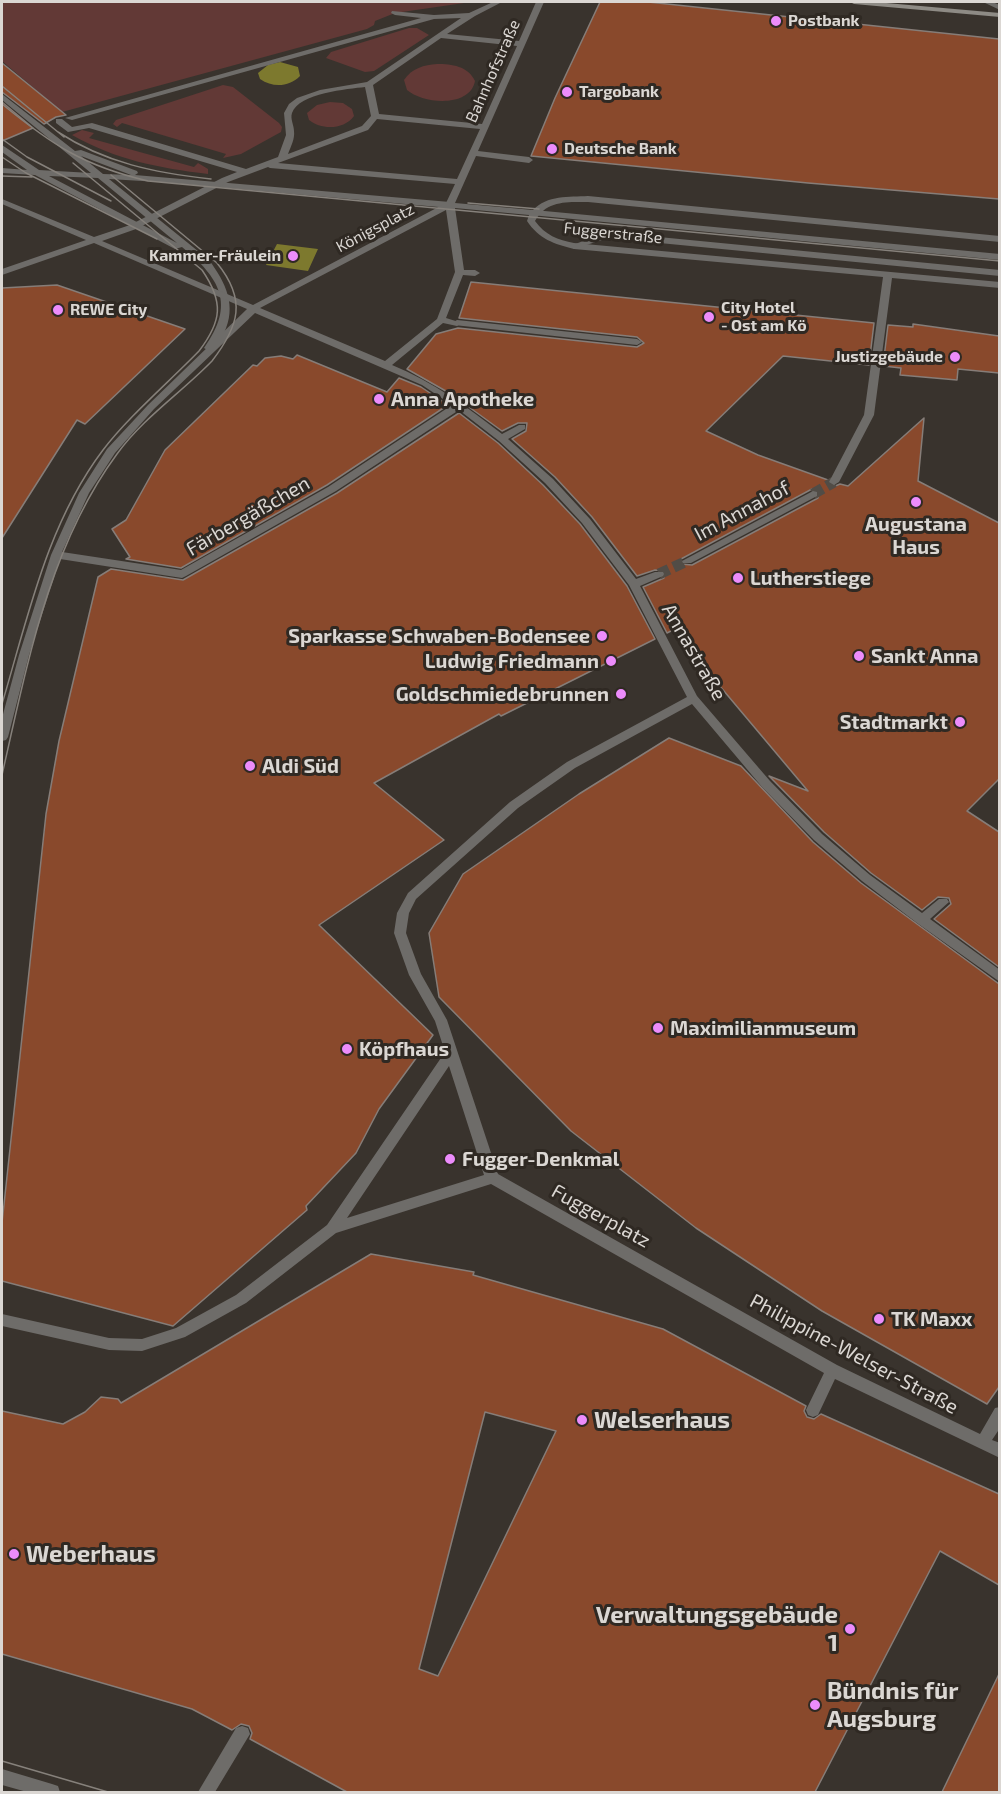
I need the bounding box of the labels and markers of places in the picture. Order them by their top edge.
place label: Postbank [788,11,860,31]
marker: Postbank [769,14,783,28]
place label: Targobank [579,82,659,102]
marker: Targobank [560,85,574,99]
place label: Deutsche Bank [564,139,677,159]
marker: Deutsche Bank [545,142,559,156]
place label: Kammer-Fräulein [149,246,281,266]
marker: Kammer-Fräulein [286,249,300,263]
place label: City Hotel - Ost am Kö [721,298,807,336]
place label: REWE City [70,300,147,320]
marker: REWE City [51,303,65,317]
marker: City Hotel - Ost am Kö [702,310,716,324]
place label: Justizgebäude [835,347,943,367]
marker: Justizgebäude [948,350,962,364]
place label: Anna Apotheke [391,387,534,411]
marker: Anna Apotheke [372,392,386,406]
marker: Augustana Haus [909,495,923,509]
place label: Augustana Haus [865,512,967,559]
place label: Lutherstiege [750,566,871,590]
marker: Lutherstiege [731,571,745,585]
place label: Sparkasse Schwaben-Bodensee [288,624,590,648]
marker: Sparkasse Schwaben-Bodensee [595,629,609,643]
place label: Sankt Anna [871,644,978,668]
place label: Ludwig Friedmann [425,649,599,673]
marker: Sankt Anna [852,649,866,663]
marker: Ludwig Friedmann [604,654,618,668]
place label: Goldschmiedebrunnen [396,682,609,706]
marker: Goldschmiedebrunnen [614,687,628,701]
place label: Stadtmarkt [840,710,948,734]
marker: Stadtmarkt [953,715,967,729]
place label: Aldi Süd [262,754,339,778]
marker: Aldi Süd [243,759,257,773]
place label: Maximilianmuseum [670,1016,856,1040]
marker: Maximilianmuseum [651,1021,665,1035]
place label: Köpfhaus [359,1037,449,1061]
marker: Köpfhaus [340,1042,354,1056]
place label: Fugger-Denkmal [462,1147,619,1171]
marker: Fugger-Denkmal [443,1152,457,1166]
place label: TK Maxx [891,1307,972,1331]
marker: TK Maxx [872,1312,886,1326]
place label: Welserhaus [594,1406,730,1434]
marker: Welserhaus [575,1413,589,1427]
place label: Weberhaus [26,1540,156,1568]
marker: Weberhaus [7,1547,21,1561]
place label: Verwaltungsgebäude 1 [596,1601,838,1657]
marker: Verwaltungsgebäude 1 [843,1622,857,1636]
place label: Bündnis für Augsburg [827,1677,958,1733]
marker: Bündnis für Augsburg [808,1698,822,1712]

